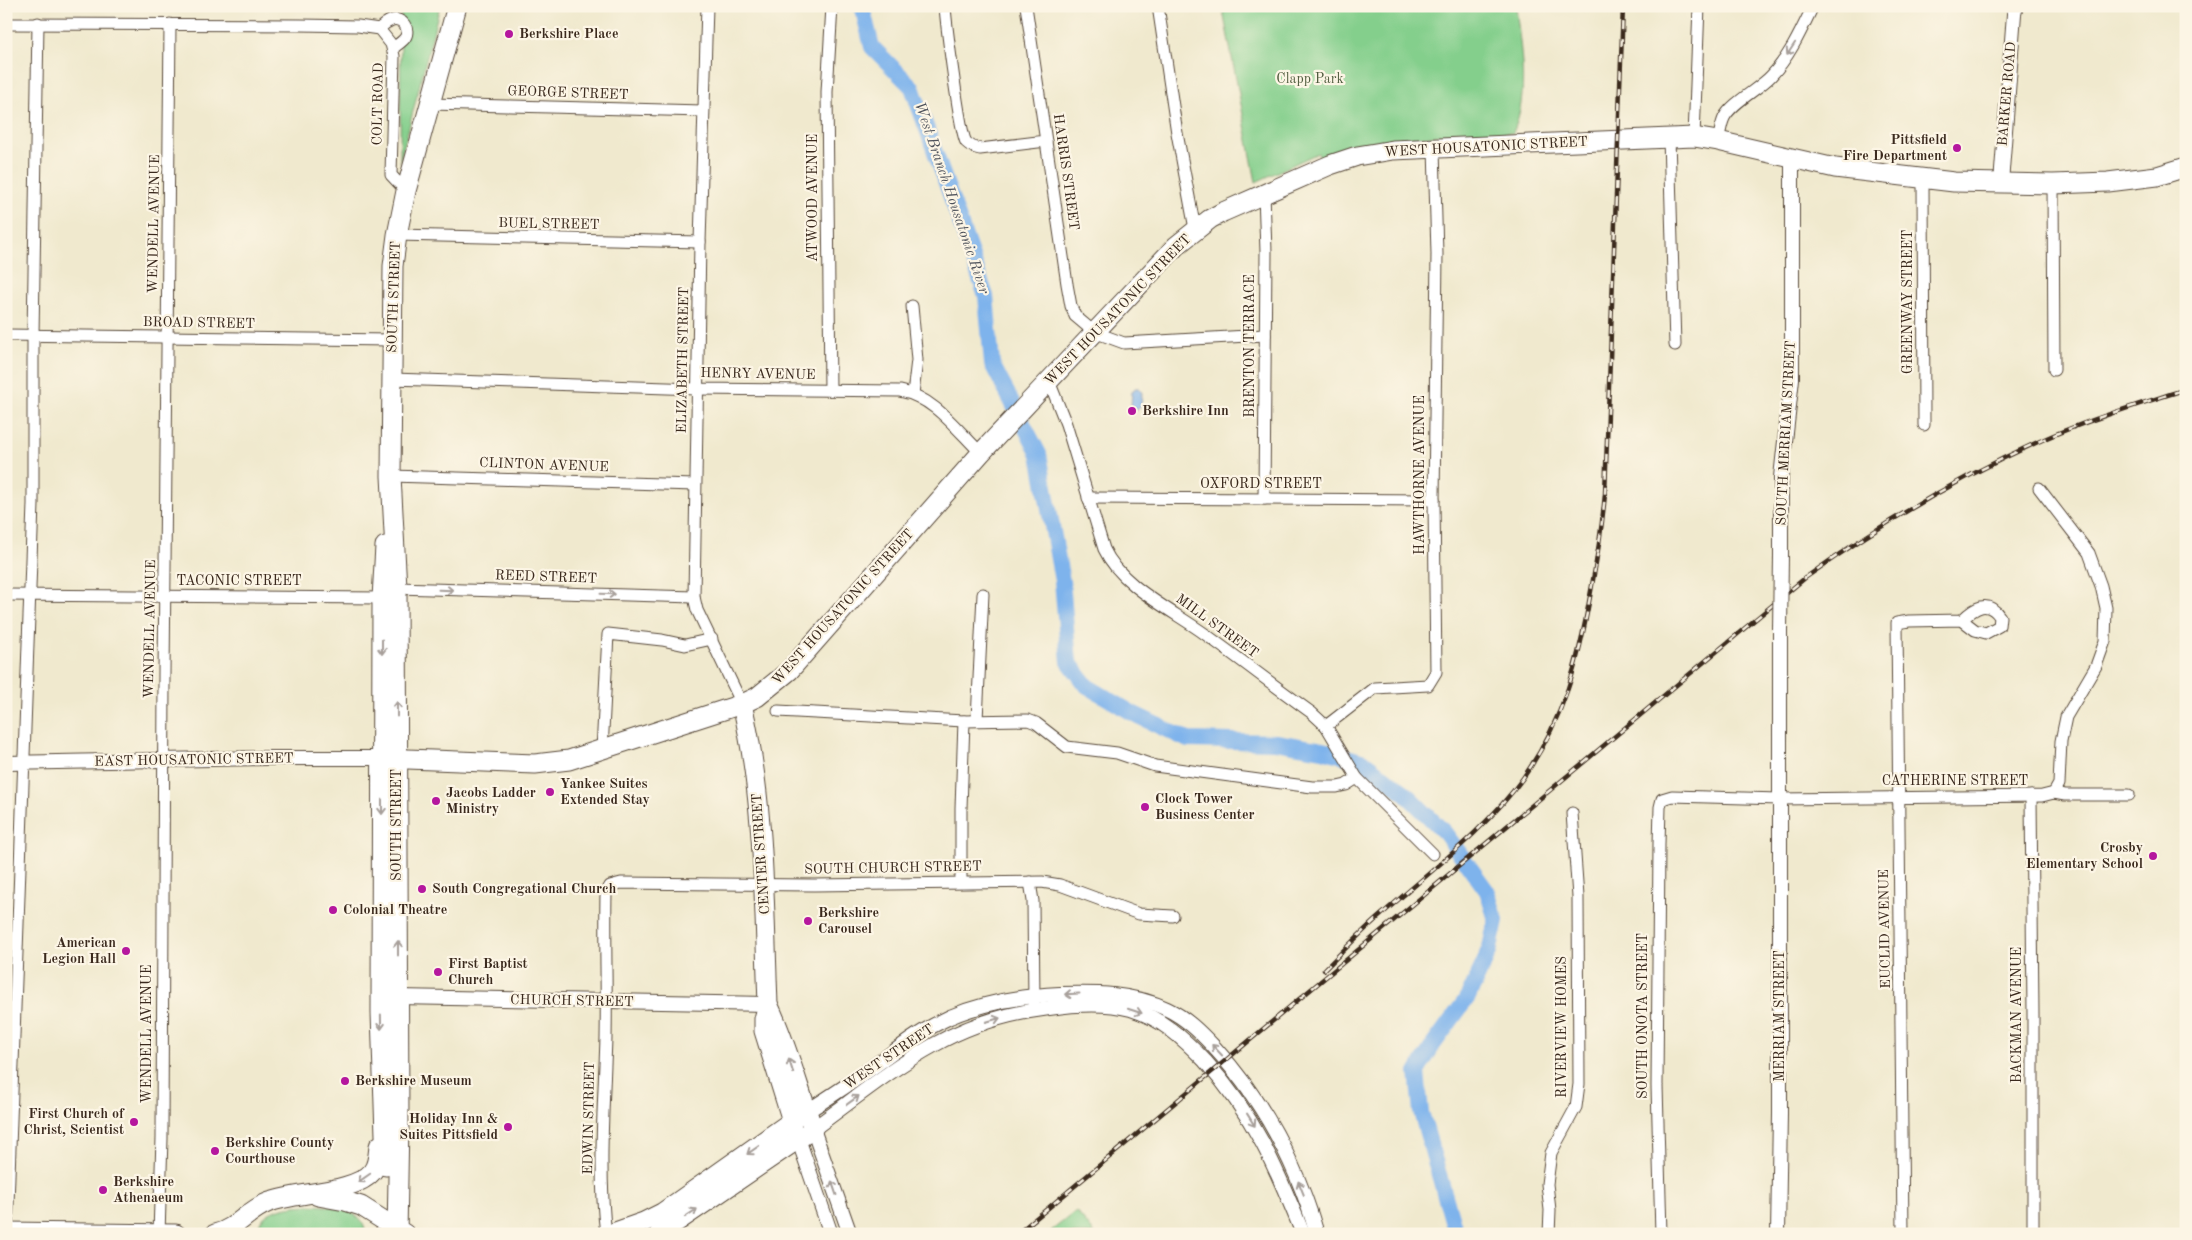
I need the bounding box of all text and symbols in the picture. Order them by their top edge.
place label: Berkshire Place [519,27,618,41]
marker: Berkshire Place [503,28,515,40]
street label: BARKER ROAD [1995,41,2019,147]
one-way arrow [1785,42,1795,56]
street label: COLT ROAD [370,62,386,146]
park label: Clapp Park [1276,72,1344,86]
street label: GEORGE STREET [507,84,629,102]
water label: West Branch Housatonic River [911,100,991,297]
street label: HARRIS STREET [1051,113,1081,231]
place label: Pittsfield Fire Department [1843,133,1947,163]
street label: ATWOOD AVENUE [806,134,820,262]
street label: WEST HOUSATONIC STREET [1384,135,1588,159]
marker: Pittsfield Fire Department [1951,142,1963,154]
street label: WENDELL AVENUE [146,154,162,294]
street label: BUEL STREET [498,216,600,232]
street label: GREENWAY STREET [1901,230,1915,374]
street label: WEST HOUSATONIC STREET [1042,232,1194,388]
street label: SOUTH STREET [385,241,403,353]
street label: BRENTON TERRACE [1243,274,1257,418]
street label: ELIZABETH STREET [675,287,691,433]
street label: BROAD STREET [143,315,255,331]
street label: SOUTH MERRIAM STREET [1774,340,1798,526]
street label: HENRY AVENUE [700,366,816,382]
street label: HAWTHORNE AVENUE [1413,395,1427,555]
place label: Berkshire Inn [1142,404,1229,418]
marker: Berkshire Inn [1126,405,1138,417]
street label: CLINTON AVENUE [479,456,609,474]
street label: OXFORD STREET [1200,477,1322,491]
street label: WEST HOUSATONIC STREET [770,527,916,687]
street label: WENDELL AVENUE [142,559,158,699]
street label: REED STREET [495,568,597,586]
street label: TACONIC STREET [176,574,302,588]
one-way arrow [437,585,453,594]
one-way arrow [600,589,616,599]
street label: MILL STREET [1173,592,1261,660]
one-way arrow [377,638,387,654]
one-way arrow [392,702,402,718]
street label: EAST HOUSATONIC STREET [94,751,294,769]
street label: SOUTH STREET [390,769,404,881]
street label: CATHERINE STREET [1882,774,2028,788]
place label: Yankee Suites Extended Stay [560,777,650,807]
place label: Jacobs Ladder Ministry [446,786,536,816]
marker: Yankee Suites Extended Stay [544,786,556,798]
place label: Clock Tower Business Center [1155,792,1255,822]
street label: CENTER STREET [750,793,772,915]
marker: Jacobs Ladder Ministry [430,795,442,807]
one-way arrow [377,798,387,815]
marker: Clock Tower Business Center [1139,801,1151,813]
place label: Crosby Elementary School [2026,841,2143,871]
marker: Crosby Elementary School [2147,850,2159,862]
street label: SOUTH CHURCH STREET [804,859,982,877]
street label: EUCLID AVENUE [1877,869,1893,989]
place label: South Congregational Church [432,882,617,896]
marker: South Congregational Church [416,883,428,895]
place label: Colonial Theatre [343,903,447,917]
marker: Colonial Theatre [327,904,339,916]
place label: Berkshire Carousel [818,906,879,936]
marker: Berkshire Carousel [802,915,814,927]
street label: SOUTH ONOTA STREET [1636,933,1650,1099]
place label: American Legion Hall [42,936,116,966]
one-way arrow [393,941,403,957]
marker: American Legion Hall [120,945,132,957]
street label: BACKMAN AVENUE [2010,947,2024,1083]
street label: MERRIAM STREET [1773,950,1787,1082]
street label: RIVERVIEW HOMES [1555,956,1569,1098]
place label: First Baptist Church [448,957,528,987]
street label: WENDELL AVENUE [140,965,154,1103]
marker: First Baptist Church [432,966,444,978]
one-way arrow [1064,989,1080,998]
street label: CHURCH STREET [510,993,634,1009]
one-way arrow [1126,1007,1142,1016]
one-way arrow [376,1014,386,1030]
one-way arrow [985,1015,1001,1025]
street label: WEST STREET [841,1022,937,1092]
one-way arrow [1211,1044,1222,1057]
one-way arrow [785,1058,795,1074]
street label: EDWIN STREET [581,1061,597,1175]
place label: Berkshire Museum [355,1074,472,1088]
marker: Berkshire Museum [339,1075,351,1087]
one-way arrow [846,1095,860,1105]
place label: First Church of Christ, Scientist [24,1107,125,1137]
place label: Holiday Inn & Suites Pittsfield [399,1112,498,1142]
one-way arrow [1246,1113,1256,1127]
marker: First Church of Christ, Scientist [128,1116,140,1128]
marker: Holiday Inn & Suites Pittsfield [502,1121,514,1133]
place label: Berkshire County Courthouse [225,1136,334,1166]
marker: Berkshire County Courthouse [209,1145,221,1157]
one-way arrow [746,1145,760,1155]
one-way arrow [357,1173,371,1183]
place label: Berkshire Athenaeum [113,1175,184,1205]
one-way arrow [829,1180,838,1196]
one-way arrow [1296,1181,1305,1196]
marker: Berkshire Athenaeum [97,1184,109,1196]
one-way arrow [684,1208,698,1218]

